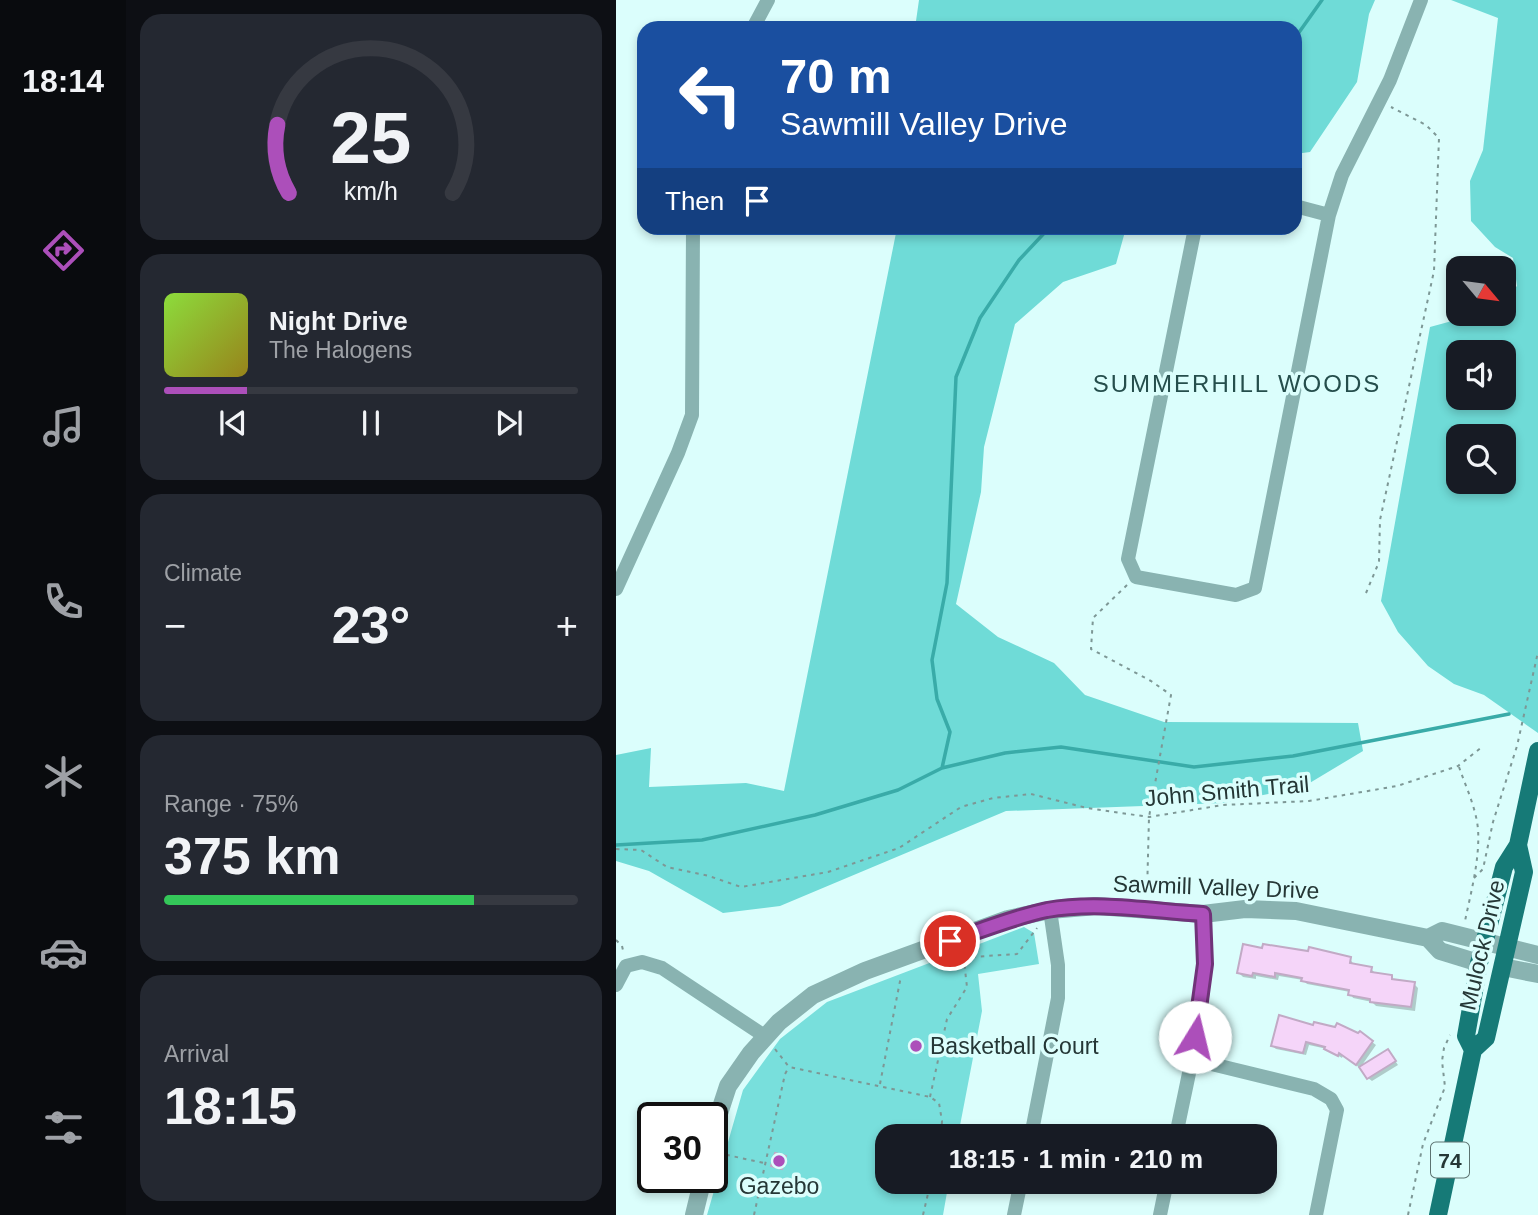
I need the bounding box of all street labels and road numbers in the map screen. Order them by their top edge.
street label: John Smith Trail [1144,771,1310,811]
street label: Sawmill Valley Drive [1112,870,1320,904]
street label: Mulock Drive [1454,877,1510,1013]
road number: 74 [1431,1142,1469,1178]

